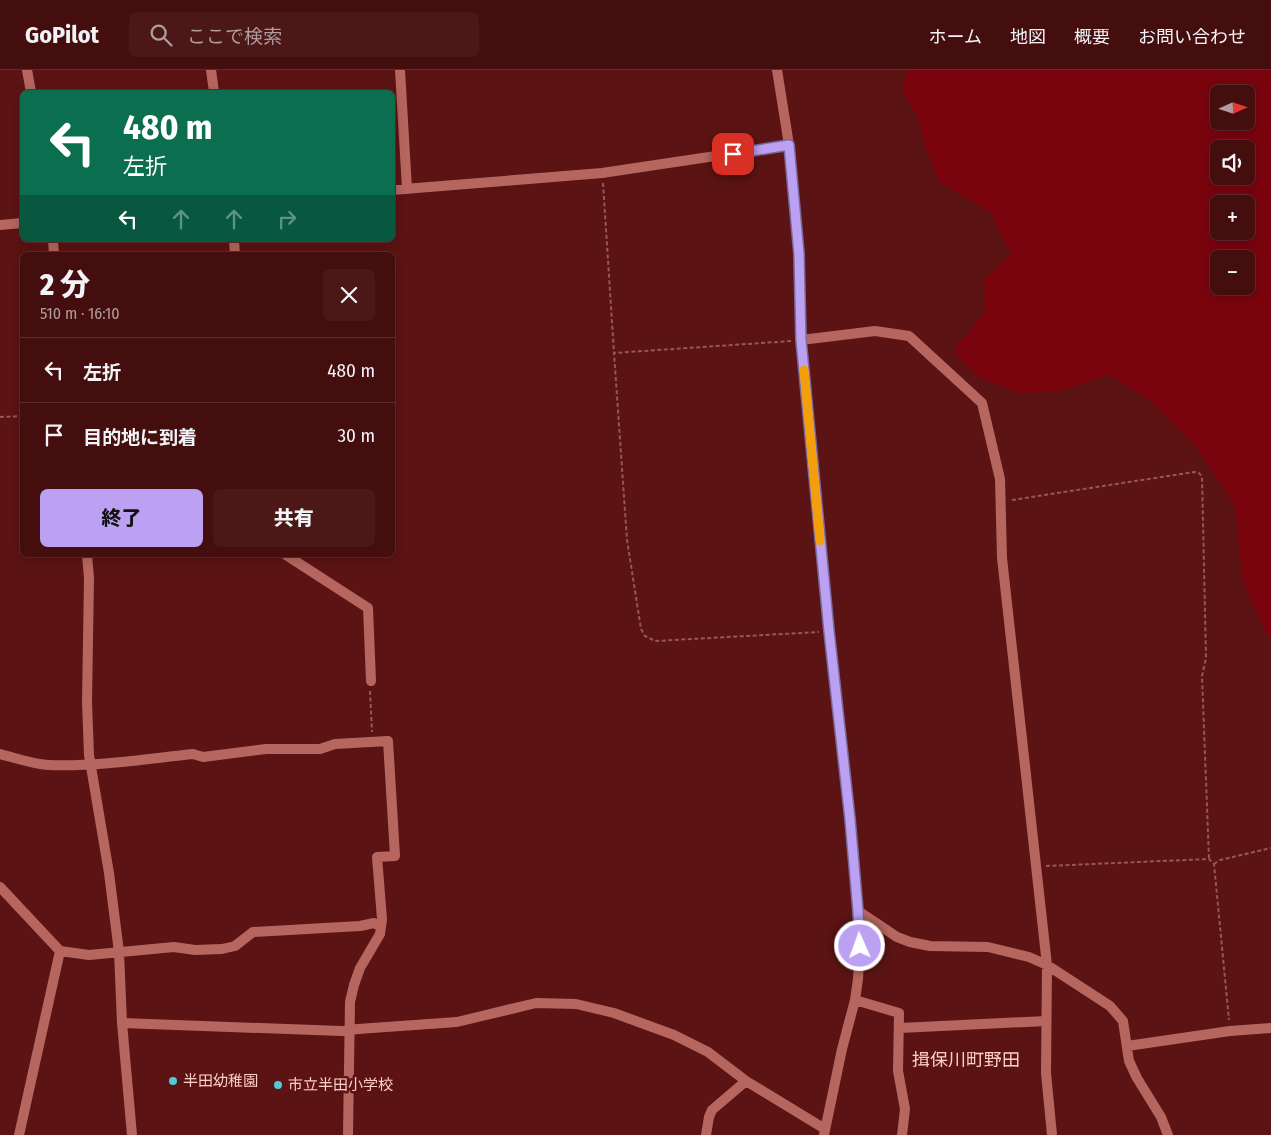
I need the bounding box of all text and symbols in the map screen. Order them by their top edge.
search box [129,12,479,57]
text: GoPilot [25,21,99,49]
icon: search [147,21,175,49]
text: ここで検索 [187,25,282,48]
text: ホーム [929,26,982,48]
text: 地図 [1010,26,1046,48]
text: 概要 [1074,26,1110,48]
text: お問い合わせ [1138,26,1246,48]
north arrow [1210,85,1255,130]
map controls [1210,85,1255,295]
text: 480 m [123,106,213,148]
icon: left [40,110,105,175]
pin [712,133,754,175]
icon: arrive [719,140,747,168]
button: sound [1210,140,1255,185]
text: 左折 [123,153,167,180]
button: + [1210,195,1255,240]
icon: left [114,205,142,233]
icon: ahead [167,205,195,233]
icon: ahead [220,205,248,233]
icon: right [273,205,301,233]
button: − [1210,250,1255,295]
text: 2 分 [40,267,90,303]
button: close [323,269,375,321]
text: 510 m · 16:10 [40,304,120,323]
icon: left [40,356,68,384]
text: 480 m [327,359,375,382]
text: 左折 [83,361,121,384]
icon: arrive [40,421,68,449]
text: 30 m [337,424,375,447]
text: 目的地に到着 [83,426,197,449]
button: 終了 [40,489,203,547]
button: 共有 [213,489,375,547]
position arrow [833,919,885,971]
district label: 揖保川町野田 [912,1049,1020,1071]
place label: 半田幼稚園 [183,1072,258,1090]
marker: 半田幼稚園 [167,1075,179,1087]
place label: 市立半田小学校 [288,1076,393,1094]
marker: 市立半田小学校 [272,1079,284,1091]

